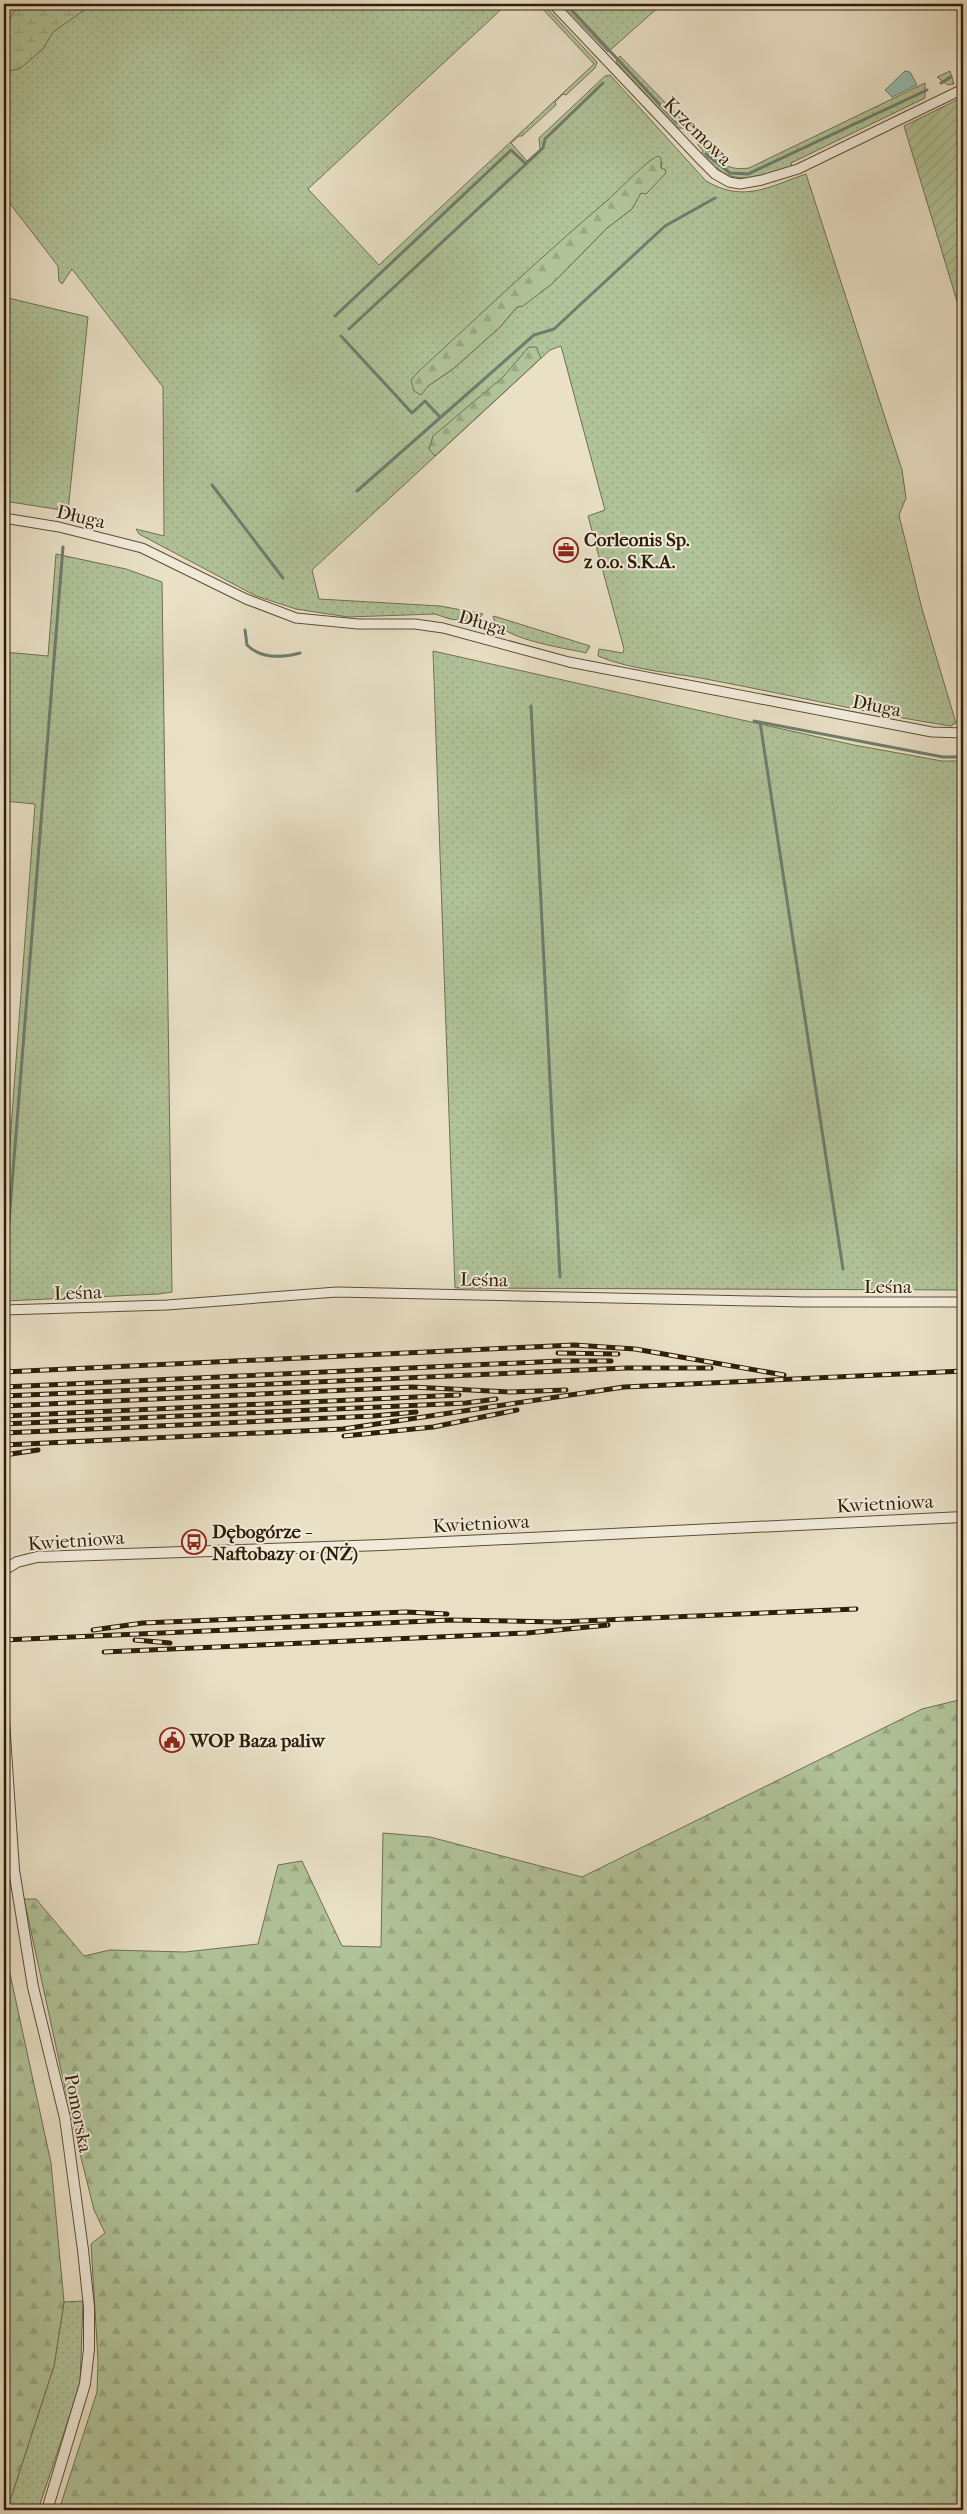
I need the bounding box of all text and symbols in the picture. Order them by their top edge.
street label: Krzemowa [659,93,736,171]
street label: Długa [54,501,107,533]
place label: Corleonis Sp. z o.o. S.K.A. [583,529,690,573]
office icon: Corleonis Sp. z o.o. S.K.A. [553,537,579,563]
street label: Długa [456,606,510,640]
street label: Długa [850,690,903,722]
street label: Leśna [460,1269,508,1291]
street label: Leśna [864,1276,912,1298]
street label: Leśna [54,1281,103,1305]
street label: Kwietniowa [836,1490,934,1518]
street label: Kwietniowa [432,1510,530,1538]
place label: Dębogórze - Naftobazy 01 (NŻ) [212,1521,358,1565]
street label: Kwietniowa [27,1527,125,1555]
bus stop icon: Dębogórze - Naftobazy 01 (NŻ) [181,1529,207,1555]
public building icon: WOP Baza paliw [159,1727,185,1753]
place label: WOP Baza paliw [189,1730,326,1752]
street label: Pomorska [60,2072,96,2154]

